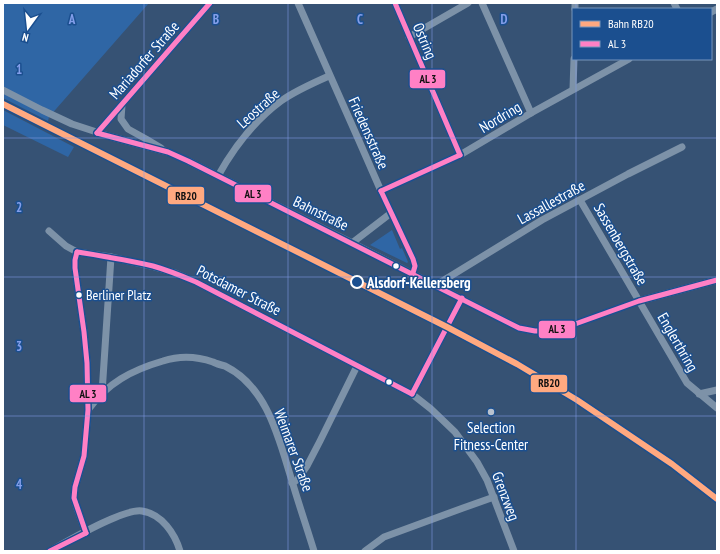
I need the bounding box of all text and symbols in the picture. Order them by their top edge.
north arrow [8,8,48,48]
legend [572,8,712,60]
text: A [68,11,76,28]
text: B [213,11,219,28]
text: C [357,11,363,28]
text: D [501,11,508,28]
text: Bahn RB20 [608,16,654,31]
street label: Mariadorfer Straße [105,17,183,103]
street label: Ostring [409,20,441,62]
text: N [21,30,30,45]
text: AL 3 [608,36,626,51]
text: 1 [16,61,22,78]
line badge: AL 3 [409,69,446,89]
text: AL 3 [418,72,437,86]
street label: Leostraße [233,84,283,132]
street label: Friedensstraße [345,94,393,172]
street label: Nordring [476,97,524,137]
street label: Lassallestraße [514,176,588,228]
line badge: AL 3 [234,184,272,203]
line badge: RB20 [167,186,205,205]
text: AL 3 [243,187,262,201]
text: RB20 [175,189,197,203]
street label: Bahnstraße [290,192,352,234]
text: 2 [16,199,22,216]
street label: Sassenbergstraße [590,200,652,288]
street label: Potsdamer Straße [194,261,284,319]
unlabelled marker [391,261,401,271]
place label: Alsdorf-Kellersberg [366,273,471,292]
marker: Alsdorf-Kellersberg [350,275,364,289]
place label: Berliner Platz [86,286,151,304]
marker: Berliner Platz [74,290,84,300]
street label: Englerthring [654,309,702,375]
line badge: AL 3 [538,320,576,339]
text: AL 3 [547,322,566,336]
text: 3 [16,338,22,355]
line badge: RB20 [530,374,568,393]
text: RB20 [538,376,560,390]
unlabelled marker [384,377,394,387]
line badge: AL 3 [69,384,107,403]
text: AL 3 [78,387,97,401]
street label: Weimarer Straße [270,406,318,494]
marker: Selection Fitness-Center [486,407,496,417]
place label: Selection Fitness-Center [454,418,529,454]
street label: Grenzweg [488,469,524,523]
text: 4 [16,476,23,493]

